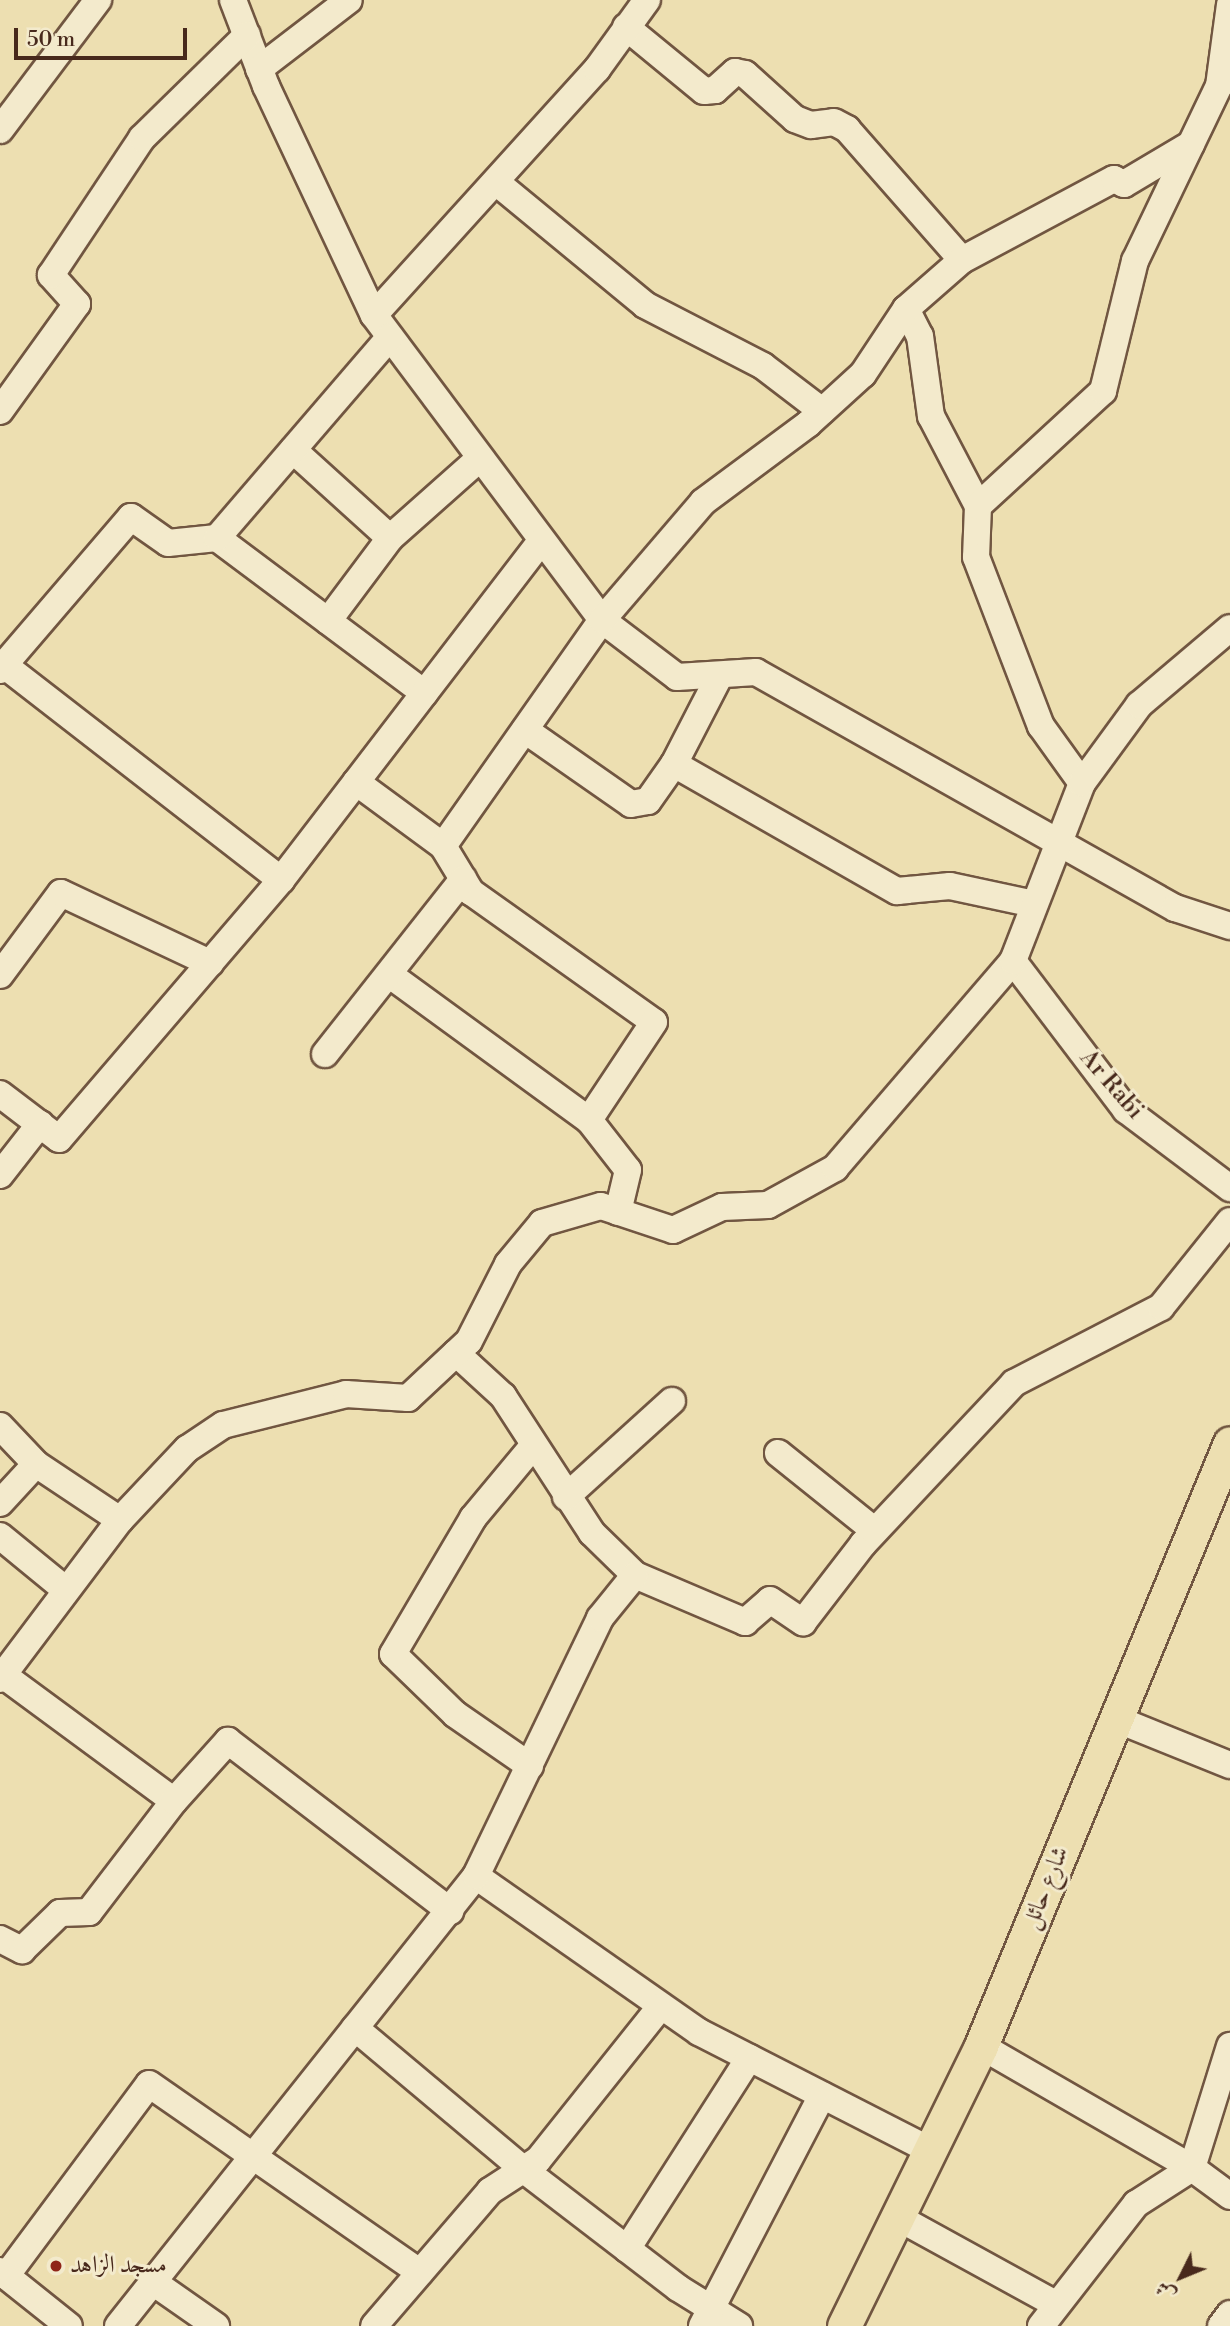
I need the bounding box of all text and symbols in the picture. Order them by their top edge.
scale bar [18,14,191,58]
text: 50 m [27,27,75,53]
street label: Ar Rabi [1073,1044,1149,1126]
street label: شارع حائل [1016,1842,1076,1934]
north arrow [1146,2242,1216,2312]
place label: مسجد الزاهد [70,2252,167,2280]
marker: مسجد الزاهد [48,2258,64,2274]
text: ش [1150,2276,1181,2306]

